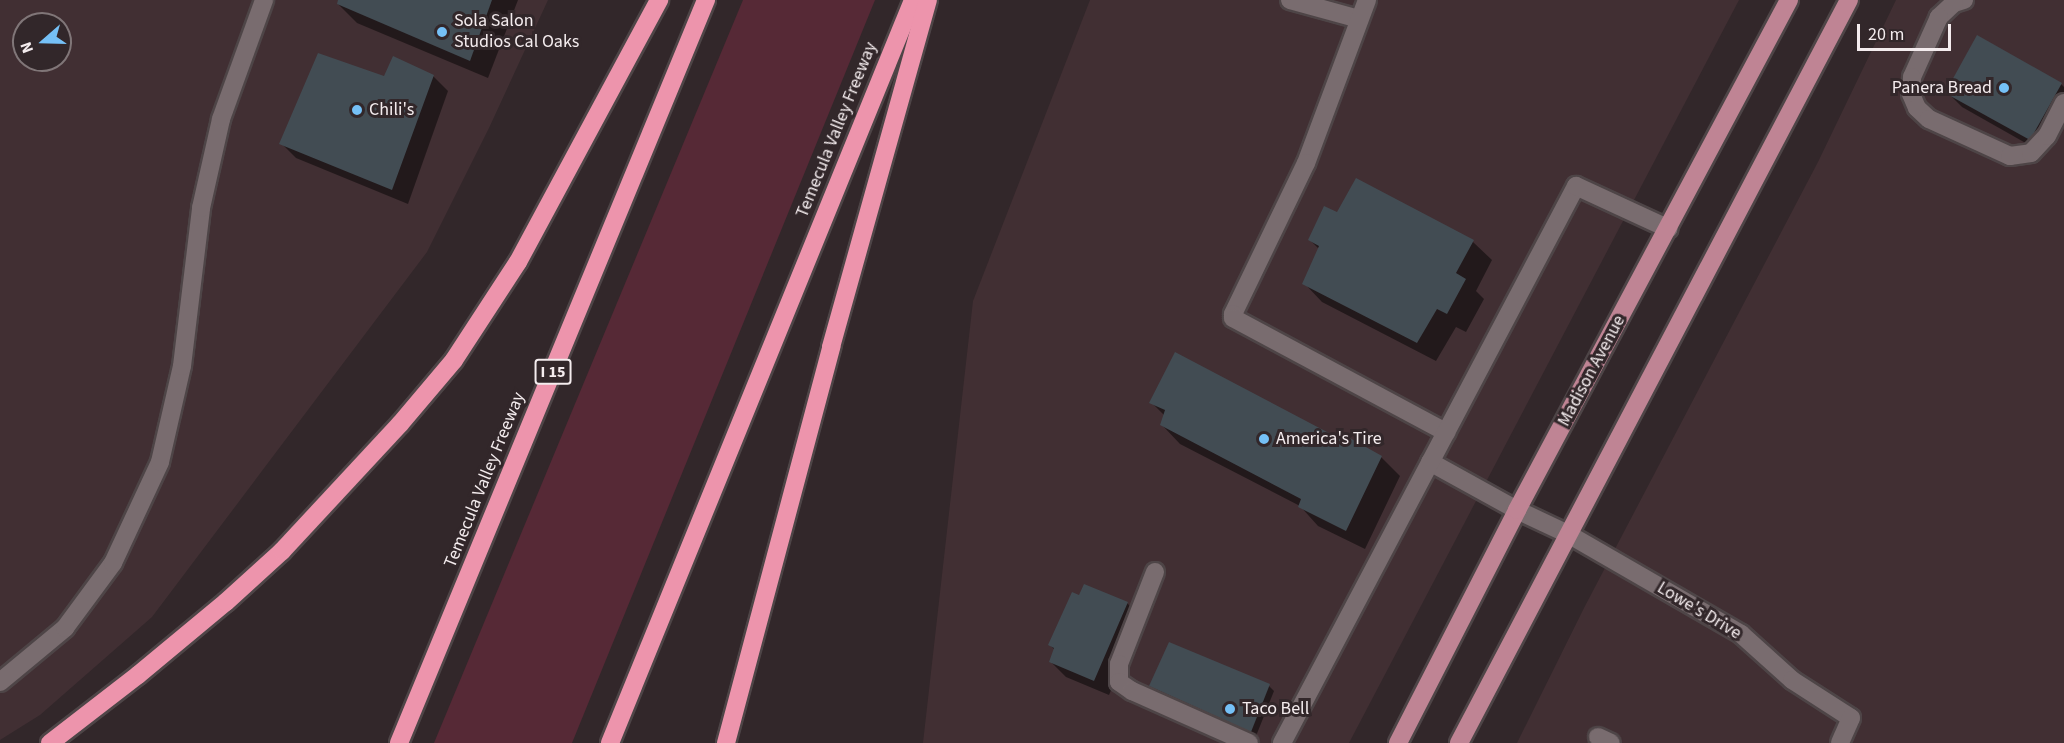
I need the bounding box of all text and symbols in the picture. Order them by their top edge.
place label: Sola Salon Studios Cal Oaks [454,11,579,54]
north arrow [12,12,72,72]
scale bar [1860,12,1954,50]
text: 20 m [1868,22,1904,47]
marker: Sola Salon Studios Cal Oaks [435,25,449,39]
text: N [15,39,39,56]
street label: Temecula Valley Freeway [792,39,882,221]
place label: Panera Bread [1892,77,1992,99]
marker: Panera Bread [1997,81,2011,95]
place label: Chili's [369,99,414,121]
marker: Chili's [350,103,364,117]
street label: Madison Avenue [1554,312,1630,430]
road number: I 15 [534,359,572,385]
street label: Temecula Valley Freeway [440,389,530,571]
place label: America's Tire [1276,428,1382,450]
marker: America's Tire [1257,432,1271,446]
street label: Lowe's Drive [1653,577,1745,645]
place label: Taco Bell [1242,698,1309,720]
marker: Taco Bell [1223,702,1237,716]

